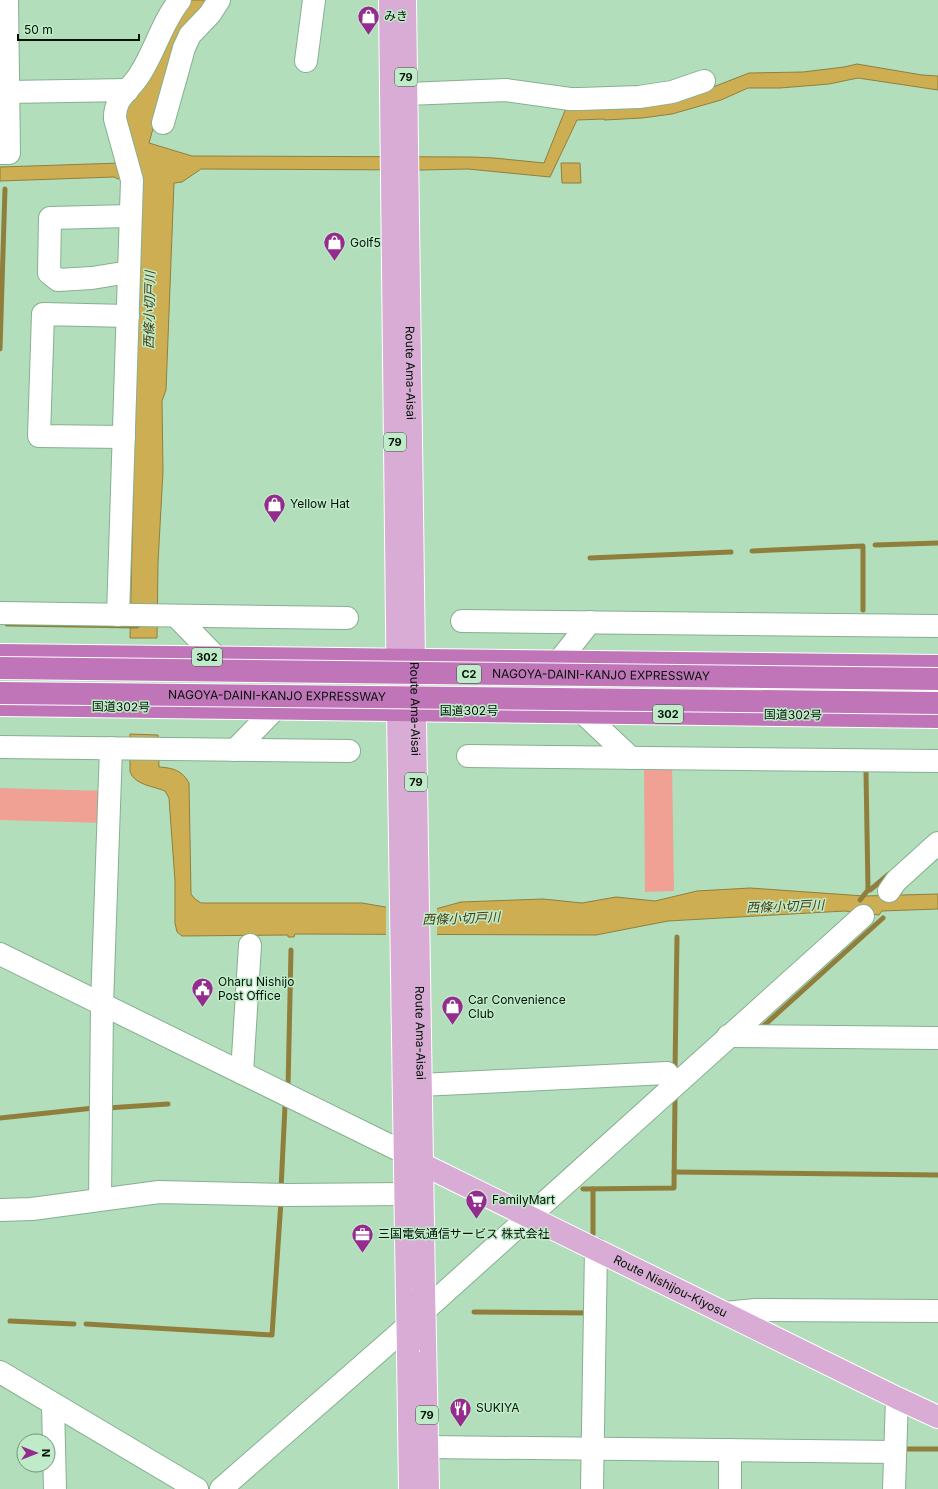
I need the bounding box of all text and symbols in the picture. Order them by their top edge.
shop icon: みき [355,3,381,36]
place label: みき [384,8,408,23]
scale bar [18,16,139,42]
text: 50 m [24,22,53,37]
road number: 79 [395,68,417,86]
shop icon: Golf5 [322,230,348,263]
place label: Golf5 [350,235,381,250]
water label: 西條小切戸川 [140,269,158,349]
street label: Route Ama-Aisai [402,326,419,420]
road number: 79 [384,433,406,451]
shop icon: Yellow Hat [262,491,288,524]
place label: Yellow Hat [290,496,350,511]
road number: 302 [192,648,222,666]
street label: Route Ama-Aisai [407,662,424,756]
road number: C2 [457,665,481,683]
street label: NAGOYA-DAINI-KANJO EXPRESSWAY [492,666,710,683]
street label: NAGOYA-DAINI-KANJO EXPRESSWAY [168,687,386,704]
street label: 国道302号 [92,698,150,715]
street label: 国道302号 [440,703,498,718]
road number: 302 [653,705,683,723]
street label: 国道302号 [764,706,822,723]
road number: 79 [405,773,427,791]
water label: 西條小切戸川 [746,897,826,915]
water label: 西條小切戸川 [422,909,502,927]
place label: Oharu Nishijo Post Office [218,974,294,1003]
public building icon: Oharu Nishijo Post Office [190,976,216,1009]
street label: Route Ama-Aisai [412,986,429,1080]
place label: Car Convenience Club [468,992,566,1021]
shop icon: Car Convenience Club [440,994,466,1027]
supermarket icon: FamilyMart [463,1187,489,1220]
place label: FamilyMart [492,1192,555,1207]
office icon: 三国電気通信サービス 株式会社 [350,1221,376,1254]
place label: 三国電気通信サービス 株式会社 [378,1226,549,1241]
street label: Route Nishijou-Kiyosu [611,1252,730,1320]
restaurant icon: SUKIYA [448,1395,474,1428]
place label: SUKIYA [476,1400,519,1415]
road number: 79 [416,1406,438,1424]
north arrow [16,1433,56,1473]
text: N [39,1449,53,1457]

